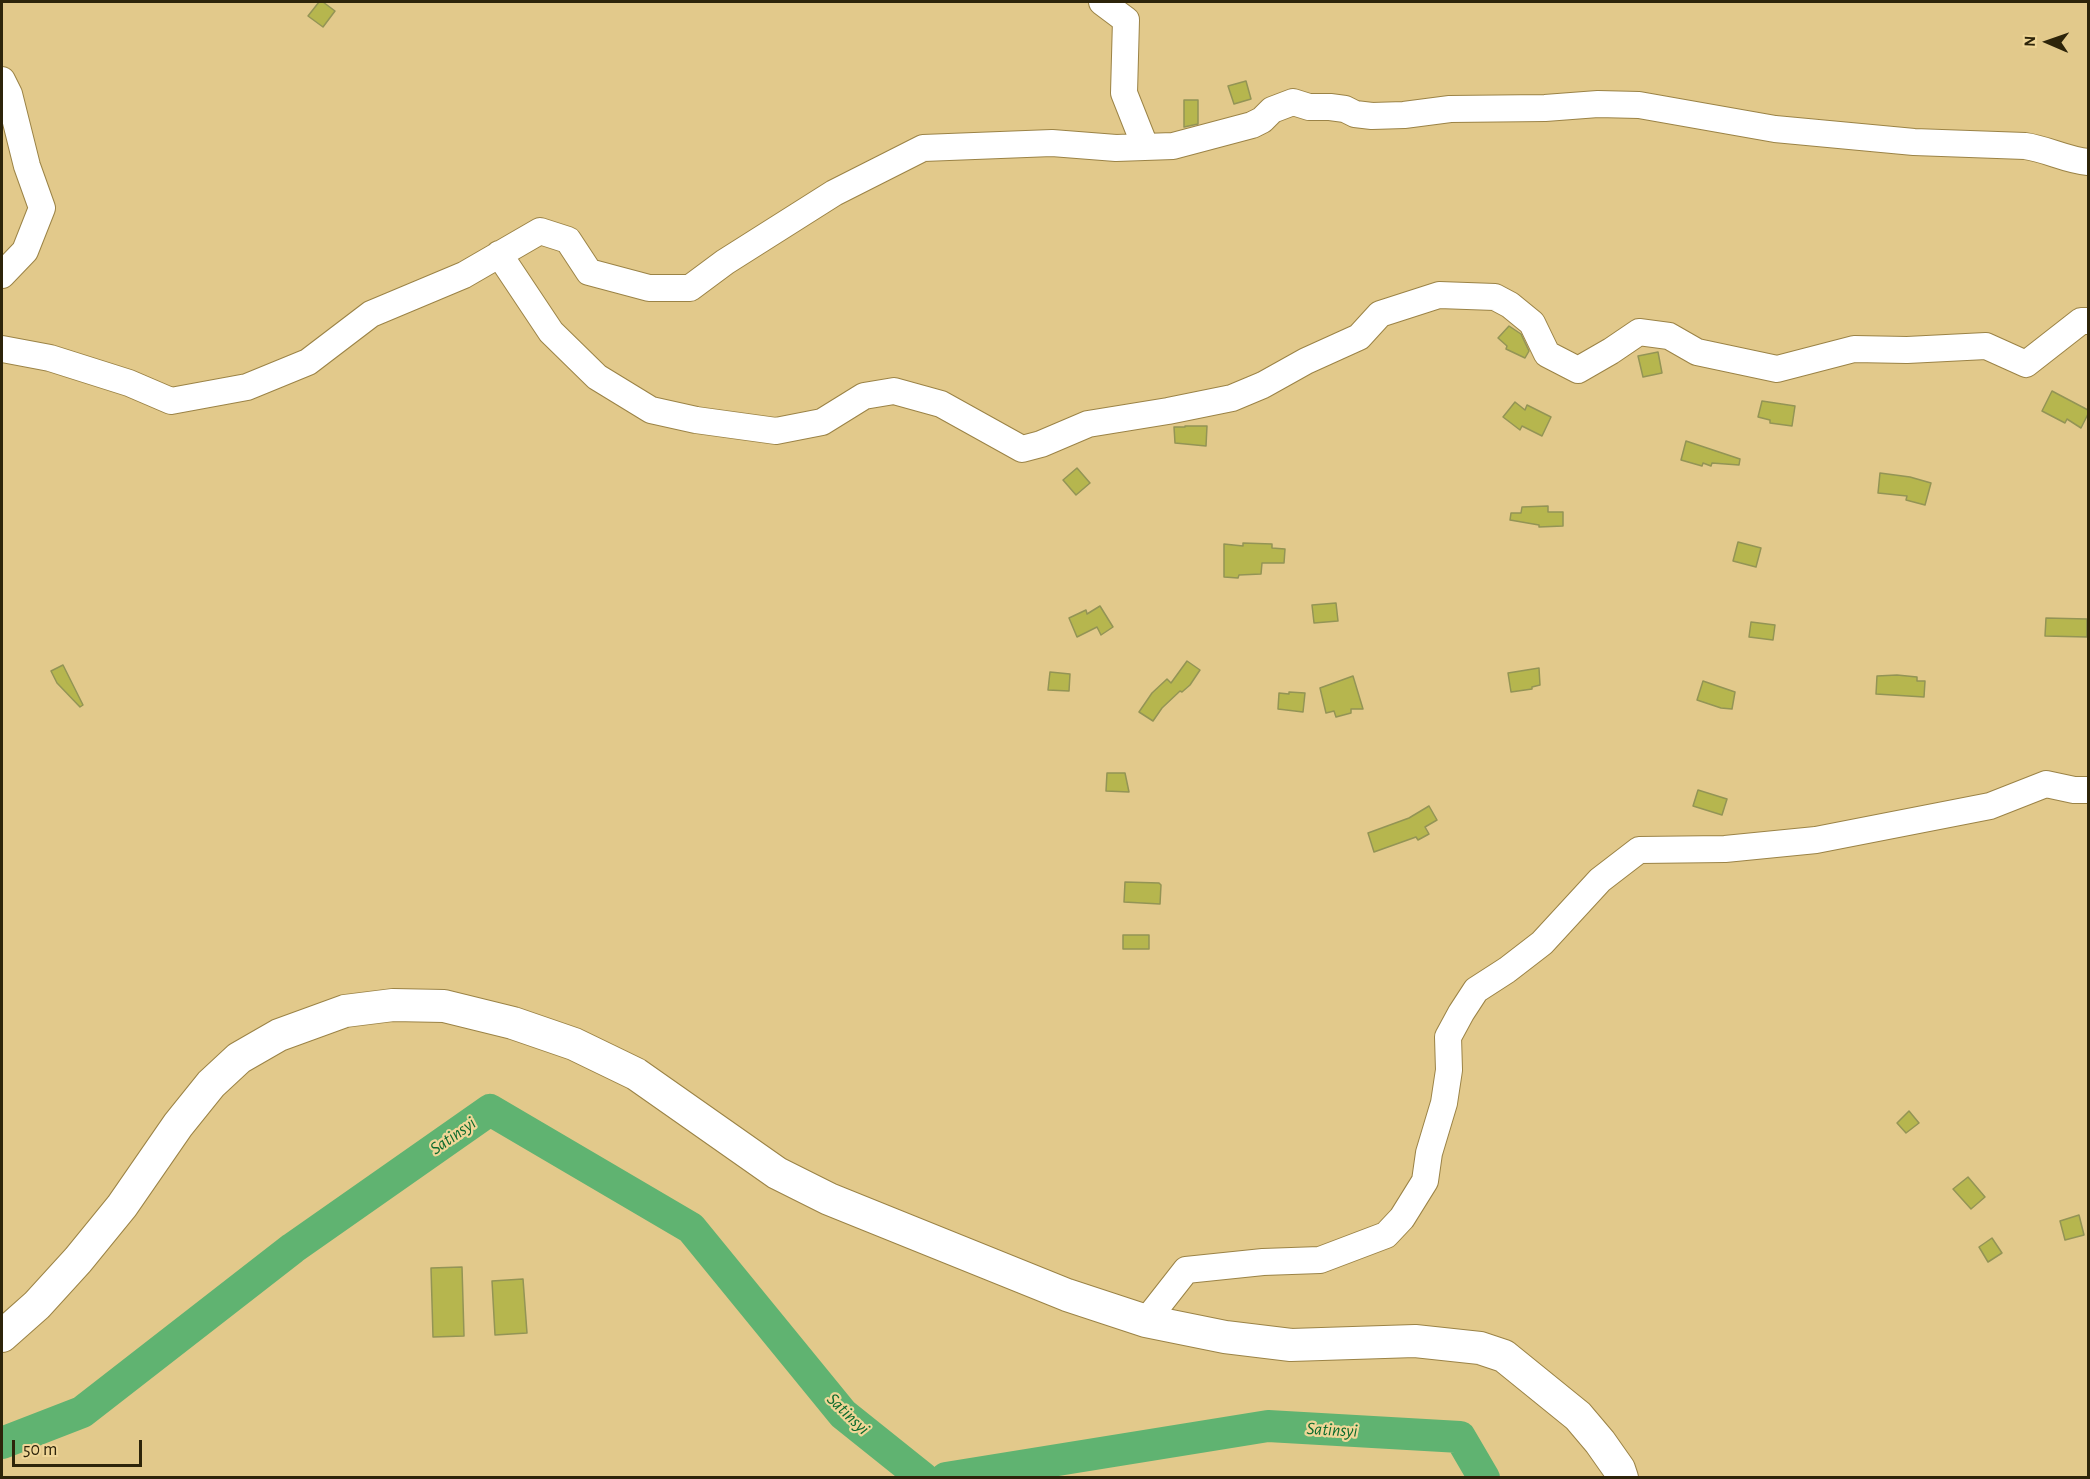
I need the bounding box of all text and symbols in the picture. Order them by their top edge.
north arrow [2018,12,2078,72]
text: N [2022,36,2038,47]
water label: Satinsyi [426,1113,480,1159]
water label: Satinsyi [822,1389,874,1439]
water label: Satinsyi [1306,1418,1358,1442]
scale bar [15,1428,146,1466]
text: 50 m [23,1441,57,1459]

